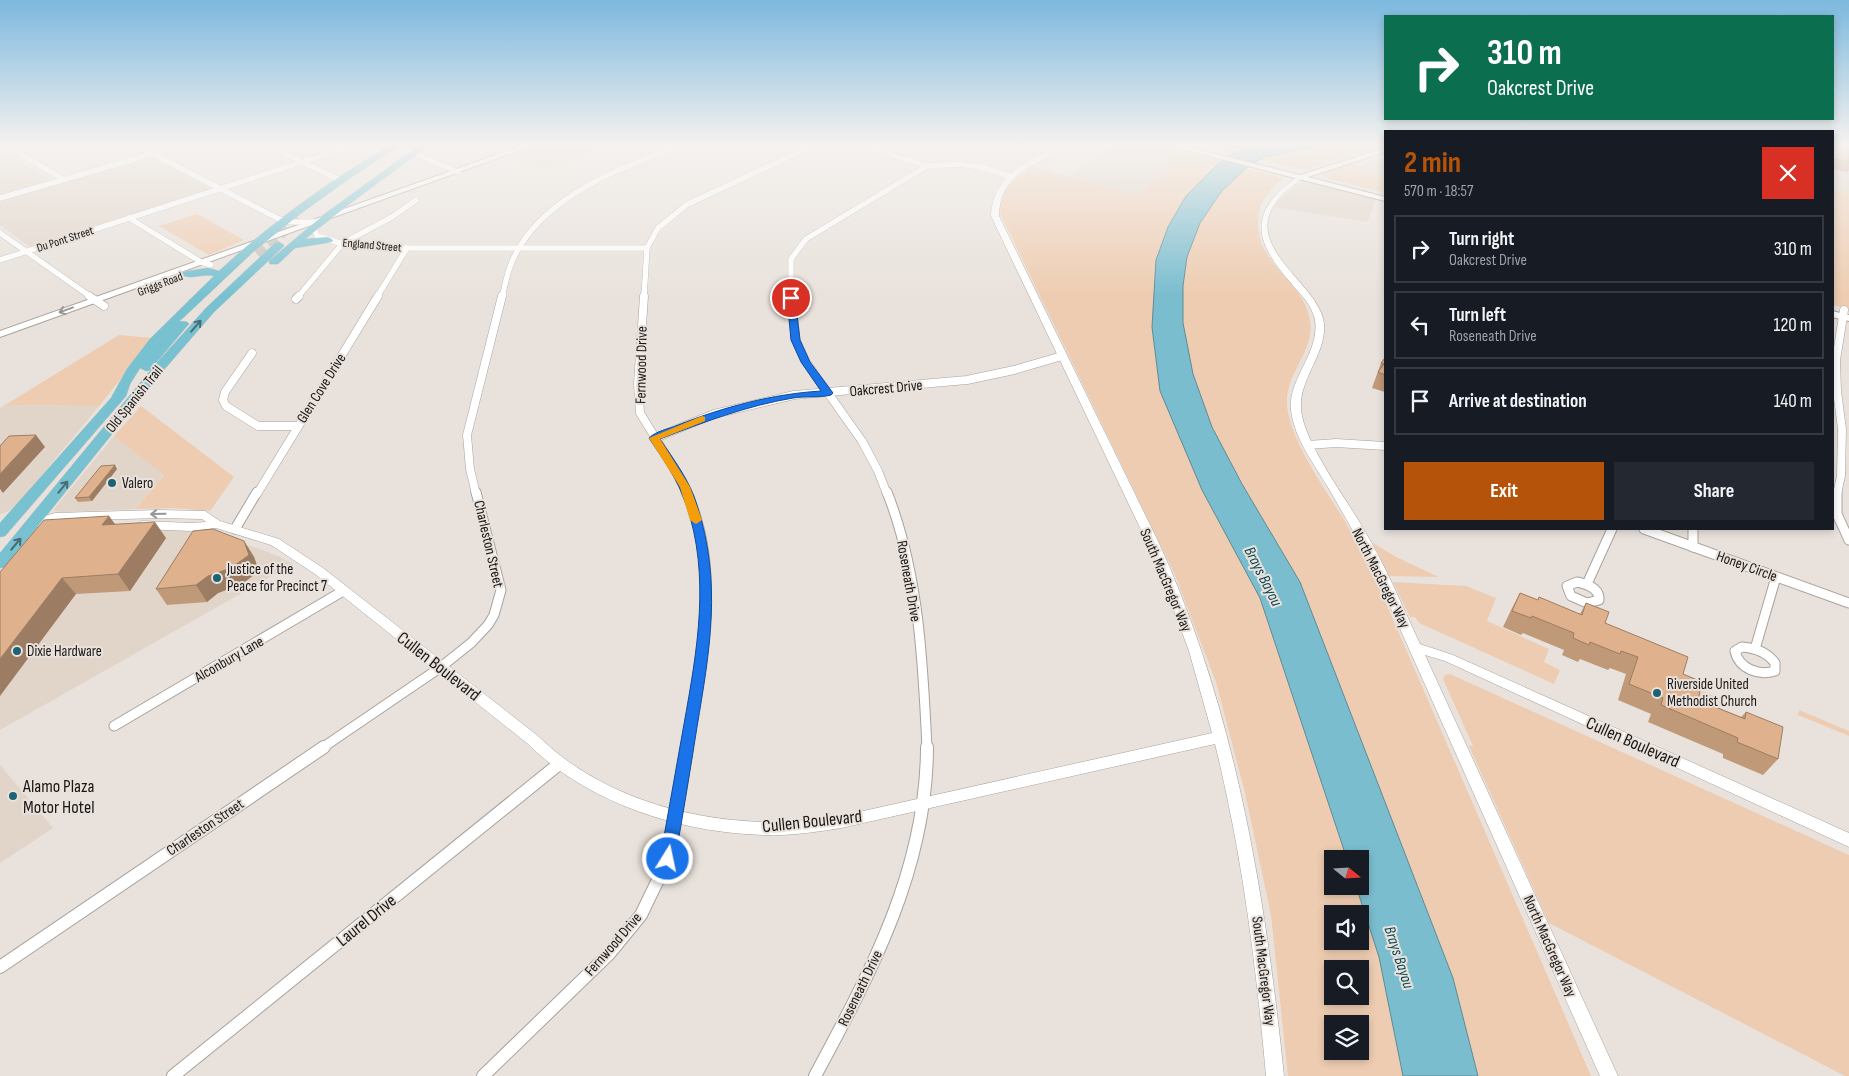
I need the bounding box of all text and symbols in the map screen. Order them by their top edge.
text: 310 m [1487,32,1562,75]
icon: right [1404,35,1469,100]
text: Oakcrest Drive [1487,75,1594,102]
text: 2 min [1404,145,1461,181]
button: close [1762,147,1814,199]
text: 570 m · 18:57 [1404,182,1473,201]
street label: Du Pont Street [35,223,96,256]
text: Turn right [1449,228,1514,251]
street label: England Street [342,235,402,256]
icon: right [1406,235,1434,263]
text: 310 m [1774,238,1812,261]
text: Oakcrest Drive [1449,251,1527,270]
street label: Griggs Road [135,269,185,300]
pin [770,277,812,319]
icon: arrive [777,284,805,312]
text: Turn left [1449,304,1506,327]
one-way arrow [59,306,75,315]
icon: left [1406,311,1434,339]
text: 120 m [1774,314,1812,337]
one-way arrow [190,320,202,333]
street label: Fernwood Drive [631,326,652,404]
text: Roseneath Drive [1449,327,1537,346]
street label: Glen Cove Drive [293,350,350,427]
street label: Old Spanish Trail [102,362,167,437]
street label: Oakcrest Drive [849,376,923,401]
icon: arrive [1406,387,1434,415]
text: Arrive at destination [1449,390,1587,413]
text: 140 m [1774,390,1812,413]
button: Exit [1404,462,1604,520]
button: Share [1614,462,1814,520]
place label: Valero [122,474,153,493]
marker: Valero [106,477,118,489]
one-way arrow [57,481,68,494]
street label: Charleston Street [469,499,508,590]
one-way arrow [150,509,166,519]
street label: North MacGregor Way [1347,525,1414,632]
street label: South MacGregor Way [1135,526,1196,635]
one-way arrow [10,538,21,551]
street label: Roseneath Drive [892,539,925,623]
water label: Brays Bayou [1240,544,1286,610]
street label: Honey Circle [1714,547,1780,586]
place label: Justice of the Peace for Precinct 7 [226,560,327,596]
marker: Justice of the Peace for Precinct 7 [211,572,223,584]
street label: Cullen Boulevard [393,627,485,705]
street label: Alconbury Lane [190,632,267,687]
place label: Dixie Hardware [27,642,102,661]
marker: Dixie Hardware [11,645,23,657]
place label: Riverside United Methodist Church [1667,675,1757,711]
marker: Riverside United Methodist Church [1651,687,1663,699]
street label: Cullen Boulevard [1583,712,1683,772]
place label: Alamo Plaza Motor Hotel [22,776,95,818]
marker: Alamo Plaza Motor Hotel [7,790,19,802]
street label: Charleston Street [163,794,248,860]
street label: Cullen Boulevard [761,806,863,837]
position arrow [641,832,693,884]
north arrow [1324,850,1369,895]
map controls [1324,850,1369,1060]
street label: Laurel Drive [332,890,400,951]
street label: North MacGregor Way [1519,892,1581,1000]
button: sound [1324,905,1369,950]
street label: Fernwood Drive [581,909,646,980]
street label: South MacGregor Way [1247,915,1280,1027]
water label: Brays Bayou [1380,924,1418,991]
street label: Roseneath Drive [834,947,887,1029]
button: search [1324,960,1369,1005]
button: layers [1324,1015,1369,1060]

